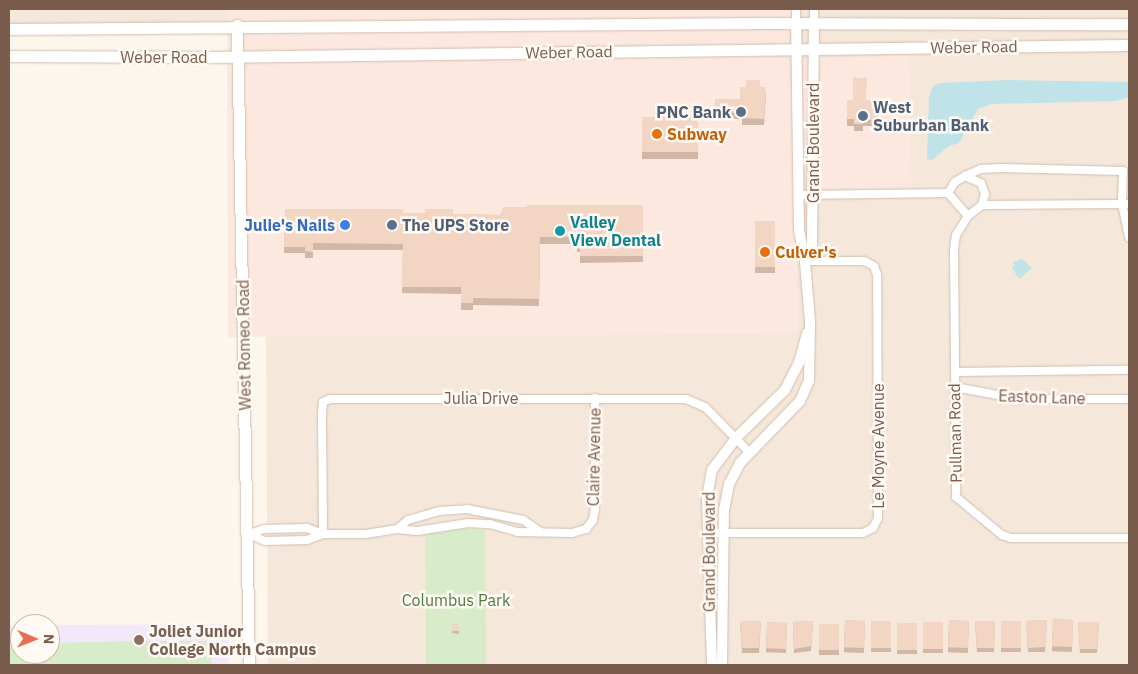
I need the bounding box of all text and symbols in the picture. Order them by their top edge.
street label: Weber Road [930,37,1018,57]
street label: Weber Road [525,42,613,62]
street label: Weber Road [120,47,208,67]
street label: Grand Boulevard [803,83,823,203]
place label: West Suburban Bank [873,97,989,135]
place label: PNC Bank [656,102,731,122]
marker: PNC Bank [735,106,747,118]
marker: West Suburban Bank [857,110,869,122]
place label: Subway [667,124,727,144]
marker: Subway [651,128,663,140]
place label: Valley View Dental [570,212,661,250]
place label: Julie's Nails [244,215,335,235]
place label: The UPS Store [402,215,509,235]
marker: Julie's Nails [339,219,351,231]
marker: The UPS Store [386,219,398,231]
marker: Valley View Dental [554,225,566,237]
place label: Culver's [775,242,836,262]
marker: Culver's [759,246,771,258]
street label: West Romeo Road [233,279,255,411]
street label: Le Moyne Avenue [868,383,888,509]
street label: Pullman Road [945,383,965,483]
street label: Easton Lane [998,386,1086,408]
street label: Julia Drive [443,388,519,408]
street label: Claire Avenue [584,408,604,506]
street label: Grand Boulevard [699,492,719,612]
park label: Columbus Park [402,590,510,610]
north arrow [10,614,60,664]
place label: Joliet Junior College North Campus [149,621,316,659]
text: N [40,634,58,644]
marker: Joliet Junior College North Campus [133,634,145,646]

